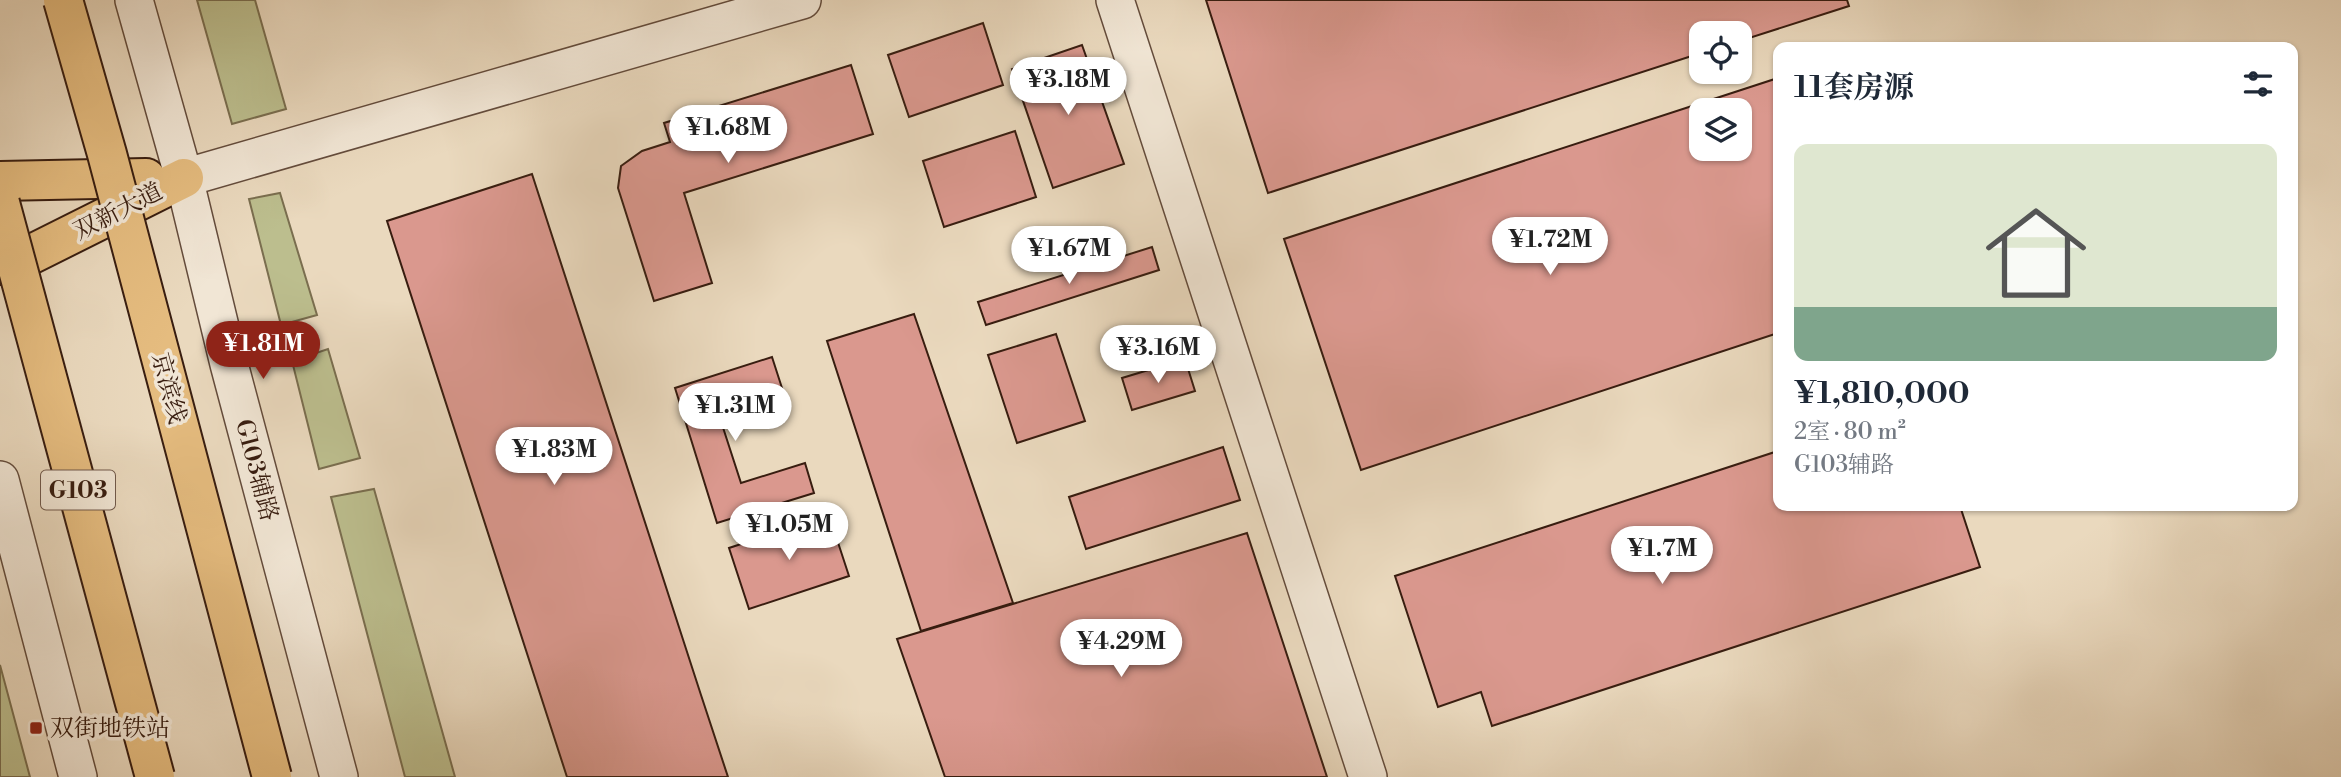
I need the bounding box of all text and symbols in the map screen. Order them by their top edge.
map controls [1689,21,1752,161]
button: locate [1689,21,1752,84]
pin: ¥3.18M [1011,58,1125,117]
icon: filters [2239,65,2277,103]
text: ¥3.18M [1026,66,1110,94]
text: 11套房源 [1794,69,1914,107]
button: layers [1689,98,1752,161]
pin: ¥1.68M [671,106,785,165]
text: ¥1.68M [685,114,771,142]
street label: 双新大道 [69,177,168,247]
icon: home [1973,190,2099,316]
pin: ¥1.72M [1493,218,1607,277]
pin: ¥1.67M [1012,226,1126,286]
text: ¥1.72M [1508,226,1592,254]
text: ¥1.67M [1027,235,1111,263]
pin: ¥1.81M [206,322,320,381]
pin: ¥3.16M [1101,326,1215,385]
text: ¥1.81M [222,330,304,358]
text: ¥3.16M [1116,334,1200,362]
street label: 京滨线 [144,350,192,427]
text: ¥1,810,000 [1794,375,1970,413]
pin: ¥1.31M [678,384,792,443]
text: ¥1.31M [695,392,775,420]
street label: G103辅路 [228,416,284,525]
text: 2室 · 80 m² [1794,418,1906,446]
pin: ¥1.83M [497,428,611,487]
text: ¥1.83M [512,436,596,464]
text: G103辅路 [1794,451,1894,479]
road number: G103 [41,470,115,510]
pin: ¥1.05M [732,503,846,562]
text: ¥1.05M [745,511,833,539]
pin: ¥1.7M [1613,526,1711,586]
text: ¥1.7M [1627,535,1697,563]
pin: ¥4.29M [1064,620,1178,679]
text: ¥4.29M [1076,628,1166,656]
place label: 双街地铁站 [50,714,170,744]
marker: 双街地铁站 [28,720,44,736]

